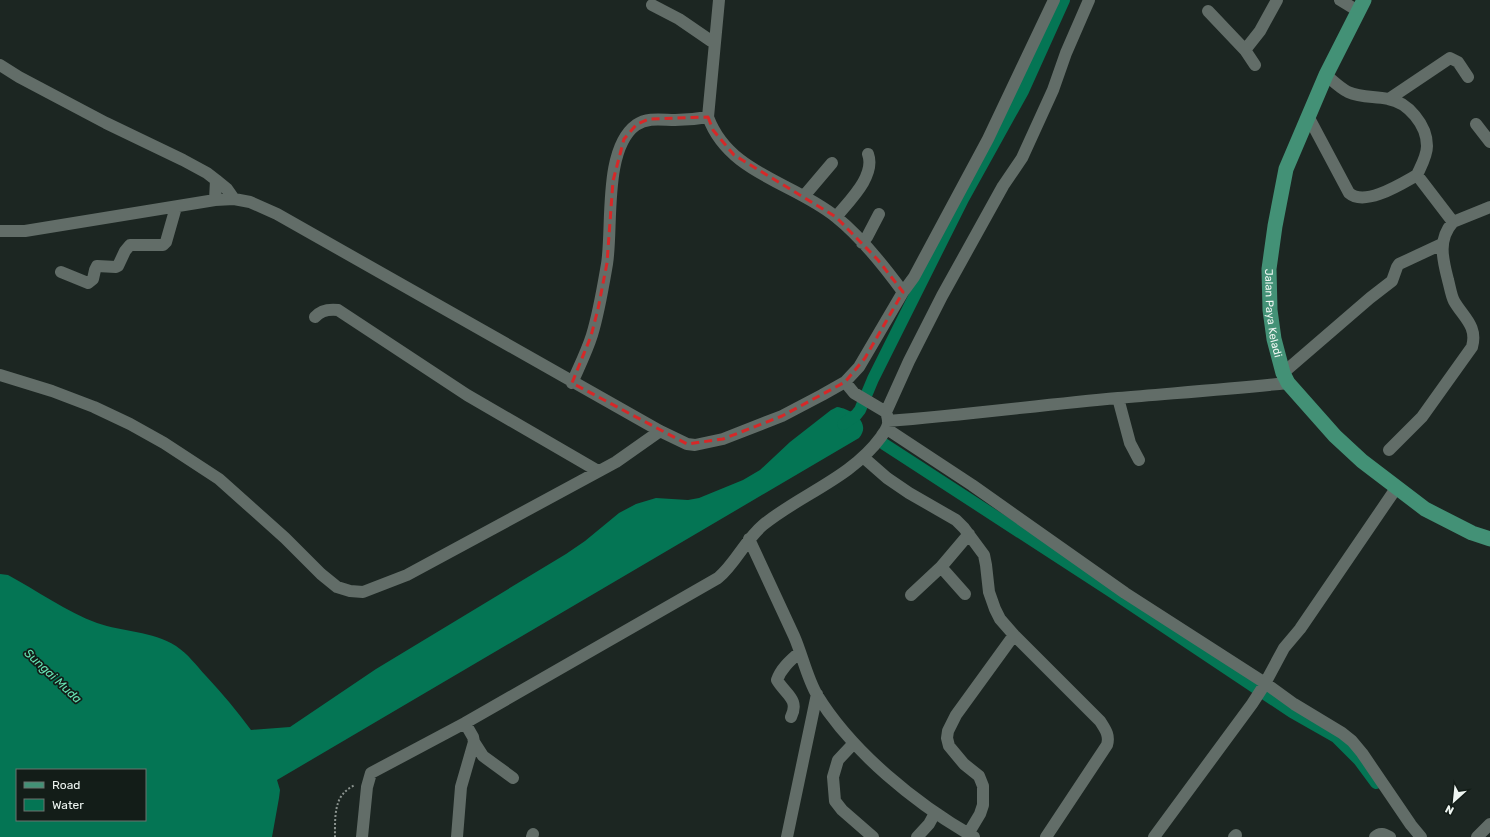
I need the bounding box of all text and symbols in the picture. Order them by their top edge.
street label: Jalan Paya Keladi [1262,269,1285,359]
water label: Sungai Muda [22,646,84,706]
legend [16,769,146,821]
text: Road [52,778,80,792]
north arrow [1434,781,1474,821]
text: Water [52,798,84,812]
text: N [1443,802,1456,817]

